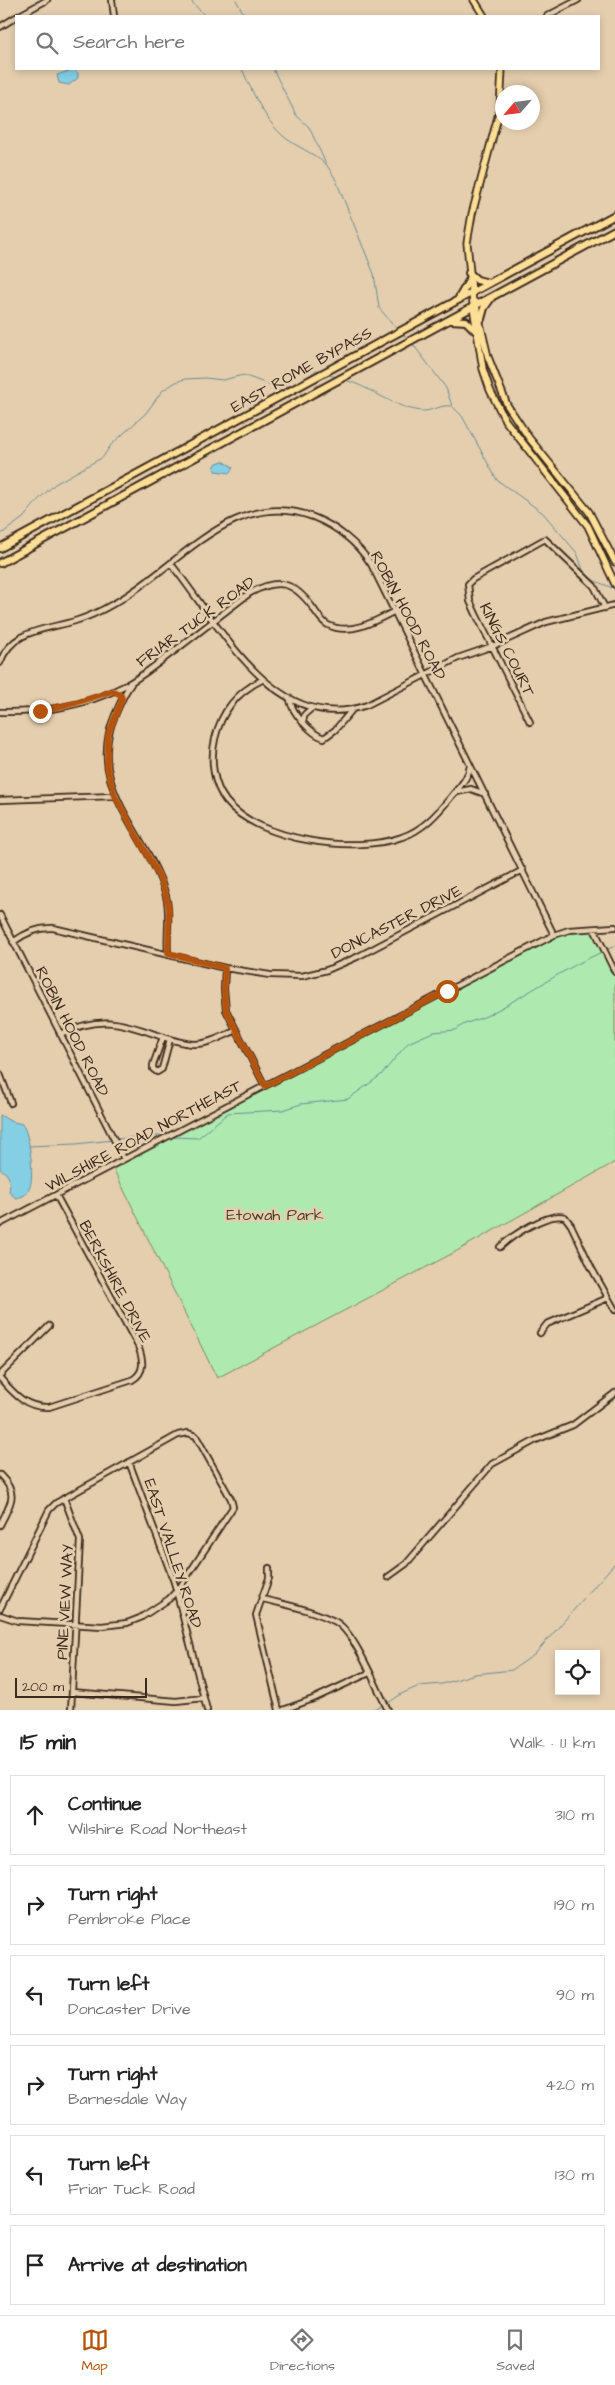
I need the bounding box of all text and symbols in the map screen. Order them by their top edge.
search box [15,15,600,70]
icon: search [33,29,61,57]
text: Search here [73,29,185,56]
north arrow [495,85,540,130]
street label: EAST ROME BYPASS [227,322,376,418]
street label: ROBIN HOOD ROAD [365,547,451,684]
street label: FRIAR TUCK ROAD [132,571,260,672]
street label: KINGS COURT [474,599,540,700]
route end [29,700,52,723]
street label: DONCASTER DRIVE [327,879,466,964]
street label: ROBIN HOOD ROAD [30,963,114,1100]
route start [436,980,459,1003]
street label: WILSHIRE ROAD NORTHEAST [42,1075,245,1197]
park label: Etowah Park [226,1204,324,1226]
street label: BERKSHIRE DRIVE [74,1217,157,1347]
street label: EAST VALLEY ROAD [138,1476,208,1631]
street label: PINE VIEW WAY [51,1543,79,1660]
map controls [555,1650,600,1695]
button: locate [555,1650,600,1695]
scale bar [15,1675,148,1698]
text: 200 m [22,1677,64,1697]
text: 15 min [20,1728,76,1757]
text: Walk · 1.1 km [509,1732,595,1754]
text: Continue [68,1791,142,1818]
icon: ahead [21,1801,49,1829]
text: 310 m [555,1804,594,1826]
text: Wilshire Road Northeast [68,1818,247,1840]
text: Turn right [68,1881,157,1908]
icon: right [21,1891,49,1919]
text: 190 m [554,1894,594,1916]
text: Pembroke Place [68,1908,191,1930]
text: Turn left [68,1971,149,1998]
icon: left [21,1981,49,2009]
text: 90 m [556,1984,594,2006]
text: Doncaster Drive [68,1998,191,2020]
text: Turn right [68,2061,157,2088]
icon: right [21,2071,49,2099]
text: 420 m [545,2074,594,2096]
text: Barnesdale Way [68,2088,187,2110]
text: Turn left [68,2151,149,2178]
icon: left [21,2161,49,2189]
text: 130 m [555,2164,594,2186]
text: Friar Tuck Road [68,2178,195,2200]
icon: arrive [21,2251,49,2279]
text: Arrive at destination [68,2252,247,2279]
tab: Map [81,2326,109,2376]
tab: Directions [270,2326,335,2376]
tab: Saved [496,2326,534,2376]

